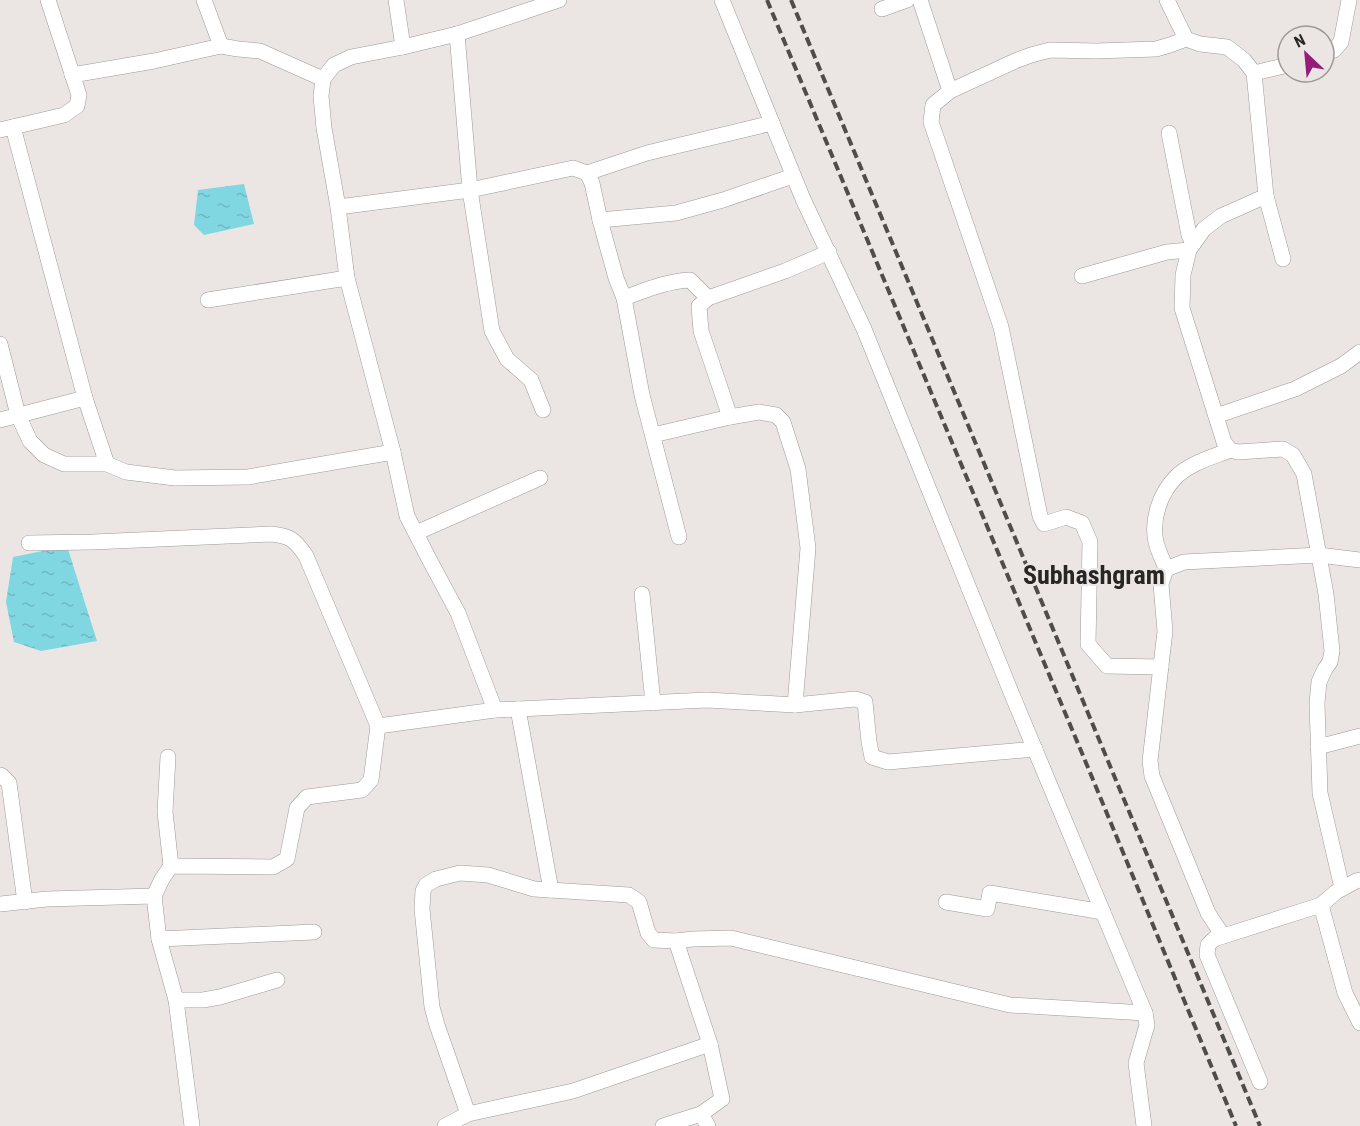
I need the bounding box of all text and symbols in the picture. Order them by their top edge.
north arrow [1276,24,1336,84]
text: N [1291,30,1308,52]
district label: Subhashgram [1023,560,1165,590]

